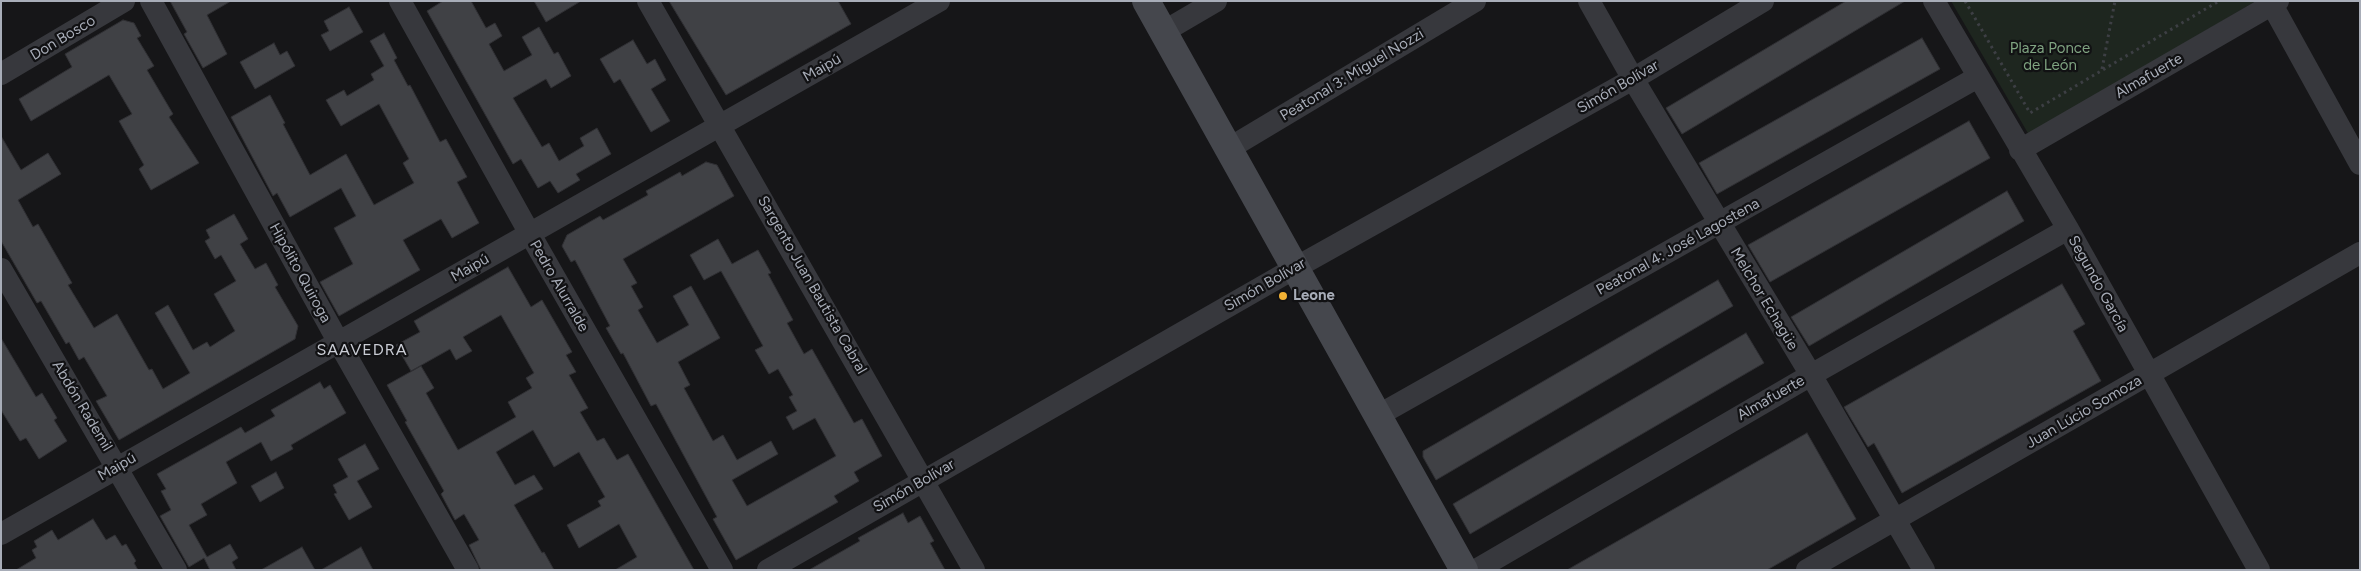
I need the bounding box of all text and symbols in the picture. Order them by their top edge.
street label: Don Bosco [27,12,99,64]
street label: Peatonal 3: Miguel Nozzi [1277,25,1427,125]
park label: Plaza Ponce de León [2010,40,2090,75]
street label: Almafuerte [2112,49,2186,103]
street label: Maipú [800,50,844,86]
street label: Simón Bolívar [1574,56,1662,118]
street label: Sargento Juan Bautista Cabral [754,193,870,377]
street label: Peatonal 4: José Lagostena [1593,195,1763,299]
street label: Hipólito Quiroga [265,220,335,326]
street label: Segundo García [2064,233,2132,335]
street label: Pedro Alurralde [525,237,593,335]
street label: Melchor Echagüe [1726,244,1802,354]
street label: Maipú [448,250,492,286]
street label: Simón Bolívar [1221,254,1309,316]
place label: Leone [1293,287,1335,305]
marker: Leone [1277,290,1289,302]
district label: SAAVEDRA [315,340,409,360]
street label: Abdón Rademil [48,358,116,454]
street label: Almafuerte [1734,371,1808,425]
street label: Juan Lúcio Somoza [2023,372,2145,452]
street label: Maipú [95,449,139,485]
street label: Simón Bolívar [870,455,958,517]

